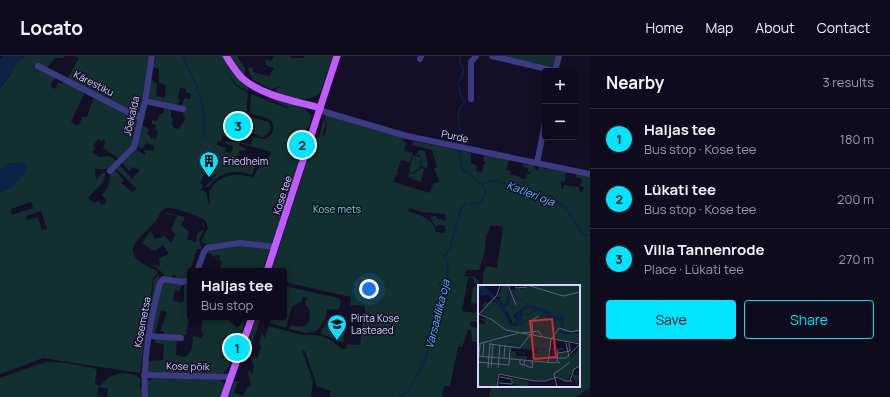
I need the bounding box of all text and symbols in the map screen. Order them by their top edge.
text: Locato [20,15,83,41]
text: Home [646,18,683,37]
text: Map [705,18,733,37]
text: About [755,18,795,37]
text: Contact [817,18,870,37]
street label: Kärestiku [72,67,117,99]
map controls [542,68,578,140]
button: + [542,68,578,104]
text: Nearby [606,71,664,94]
text: 3 results [822,73,874,91]
street label: Jõekalda [120,95,142,137]
button: − [542,104,578,140]
pin: 3 [225,111,251,141]
text: Haljas tee [644,119,716,140]
street label: Purde [440,126,470,146]
pin: 2 [289,130,315,160]
text: 1 [616,130,622,148]
text: 180 m [840,130,874,148]
text: Bus stop · Kose tee [644,140,756,158]
building icon: Friedheim [198,150,220,178]
place label: Friedheim [223,154,268,168]
street label: Kose tee [269,174,295,216]
water label: Katleri oja [505,177,558,209]
text: Lükati tee [644,179,716,200]
text: 2 [615,190,623,208]
text: 200 m [837,190,874,208]
text: Bus stop · Kose tee [644,200,756,218]
park label: Kose mets [313,202,361,216]
text: Villa Tannenrode [644,239,764,260]
text: 3 [615,250,623,268]
text: 270 m [839,250,874,268]
text: Place · Lükati tee [644,260,744,278]
popup [187,268,287,320]
text: Haljas tee [201,275,273,296]
water label: Varsaallika oja [421,277,453,350]
your location [359,279,379,299]
inset map [478,285,580,387]
street label: Kosemetsa [130,295,154,349]
text: Bus stop [201,296,253,314]
button: Save [606,300,736,339]
button: Share [744,300,874,339]
place label: Pirita Kose Lasteaed [351,311,400,337]
school or university icon: Pirita Kose Lasteaed [326,313,348,341]
pin: 1 [224,333,250,363]
street label: Kose põik [166,359,211,373]

